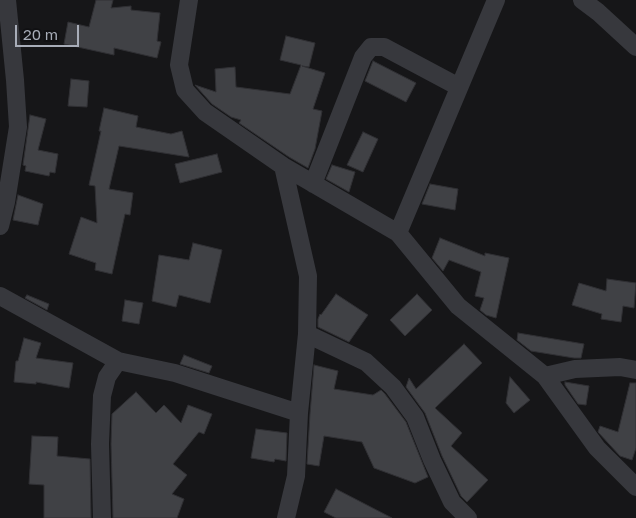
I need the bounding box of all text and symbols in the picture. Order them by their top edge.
scale bar [18,15,81,47]
text: 20 m [23,25,58,43]

